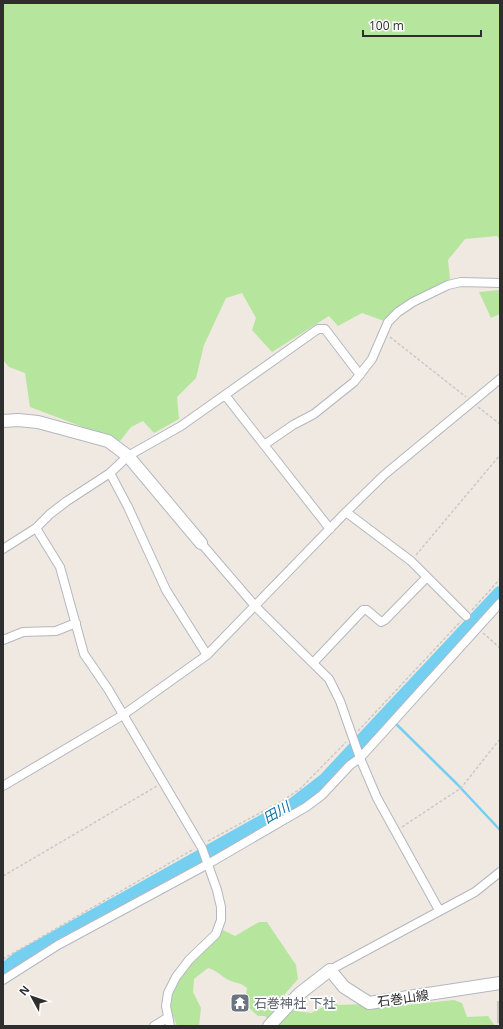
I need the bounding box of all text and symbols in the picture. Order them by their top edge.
scale bar [363,12,481,38]
text: 100 m [369,17,404,34]
water label: 田川 [259,796,295,827]
north arrow [12,977,52,1017]
text: N [15,982,33,999]
street label: 石巻山線 [376,985,430,1011]
temple icon: 石巻神社 下社 [229,992,251,1014]
place label: 石巻神社 下社 [254,994,335,1012]

